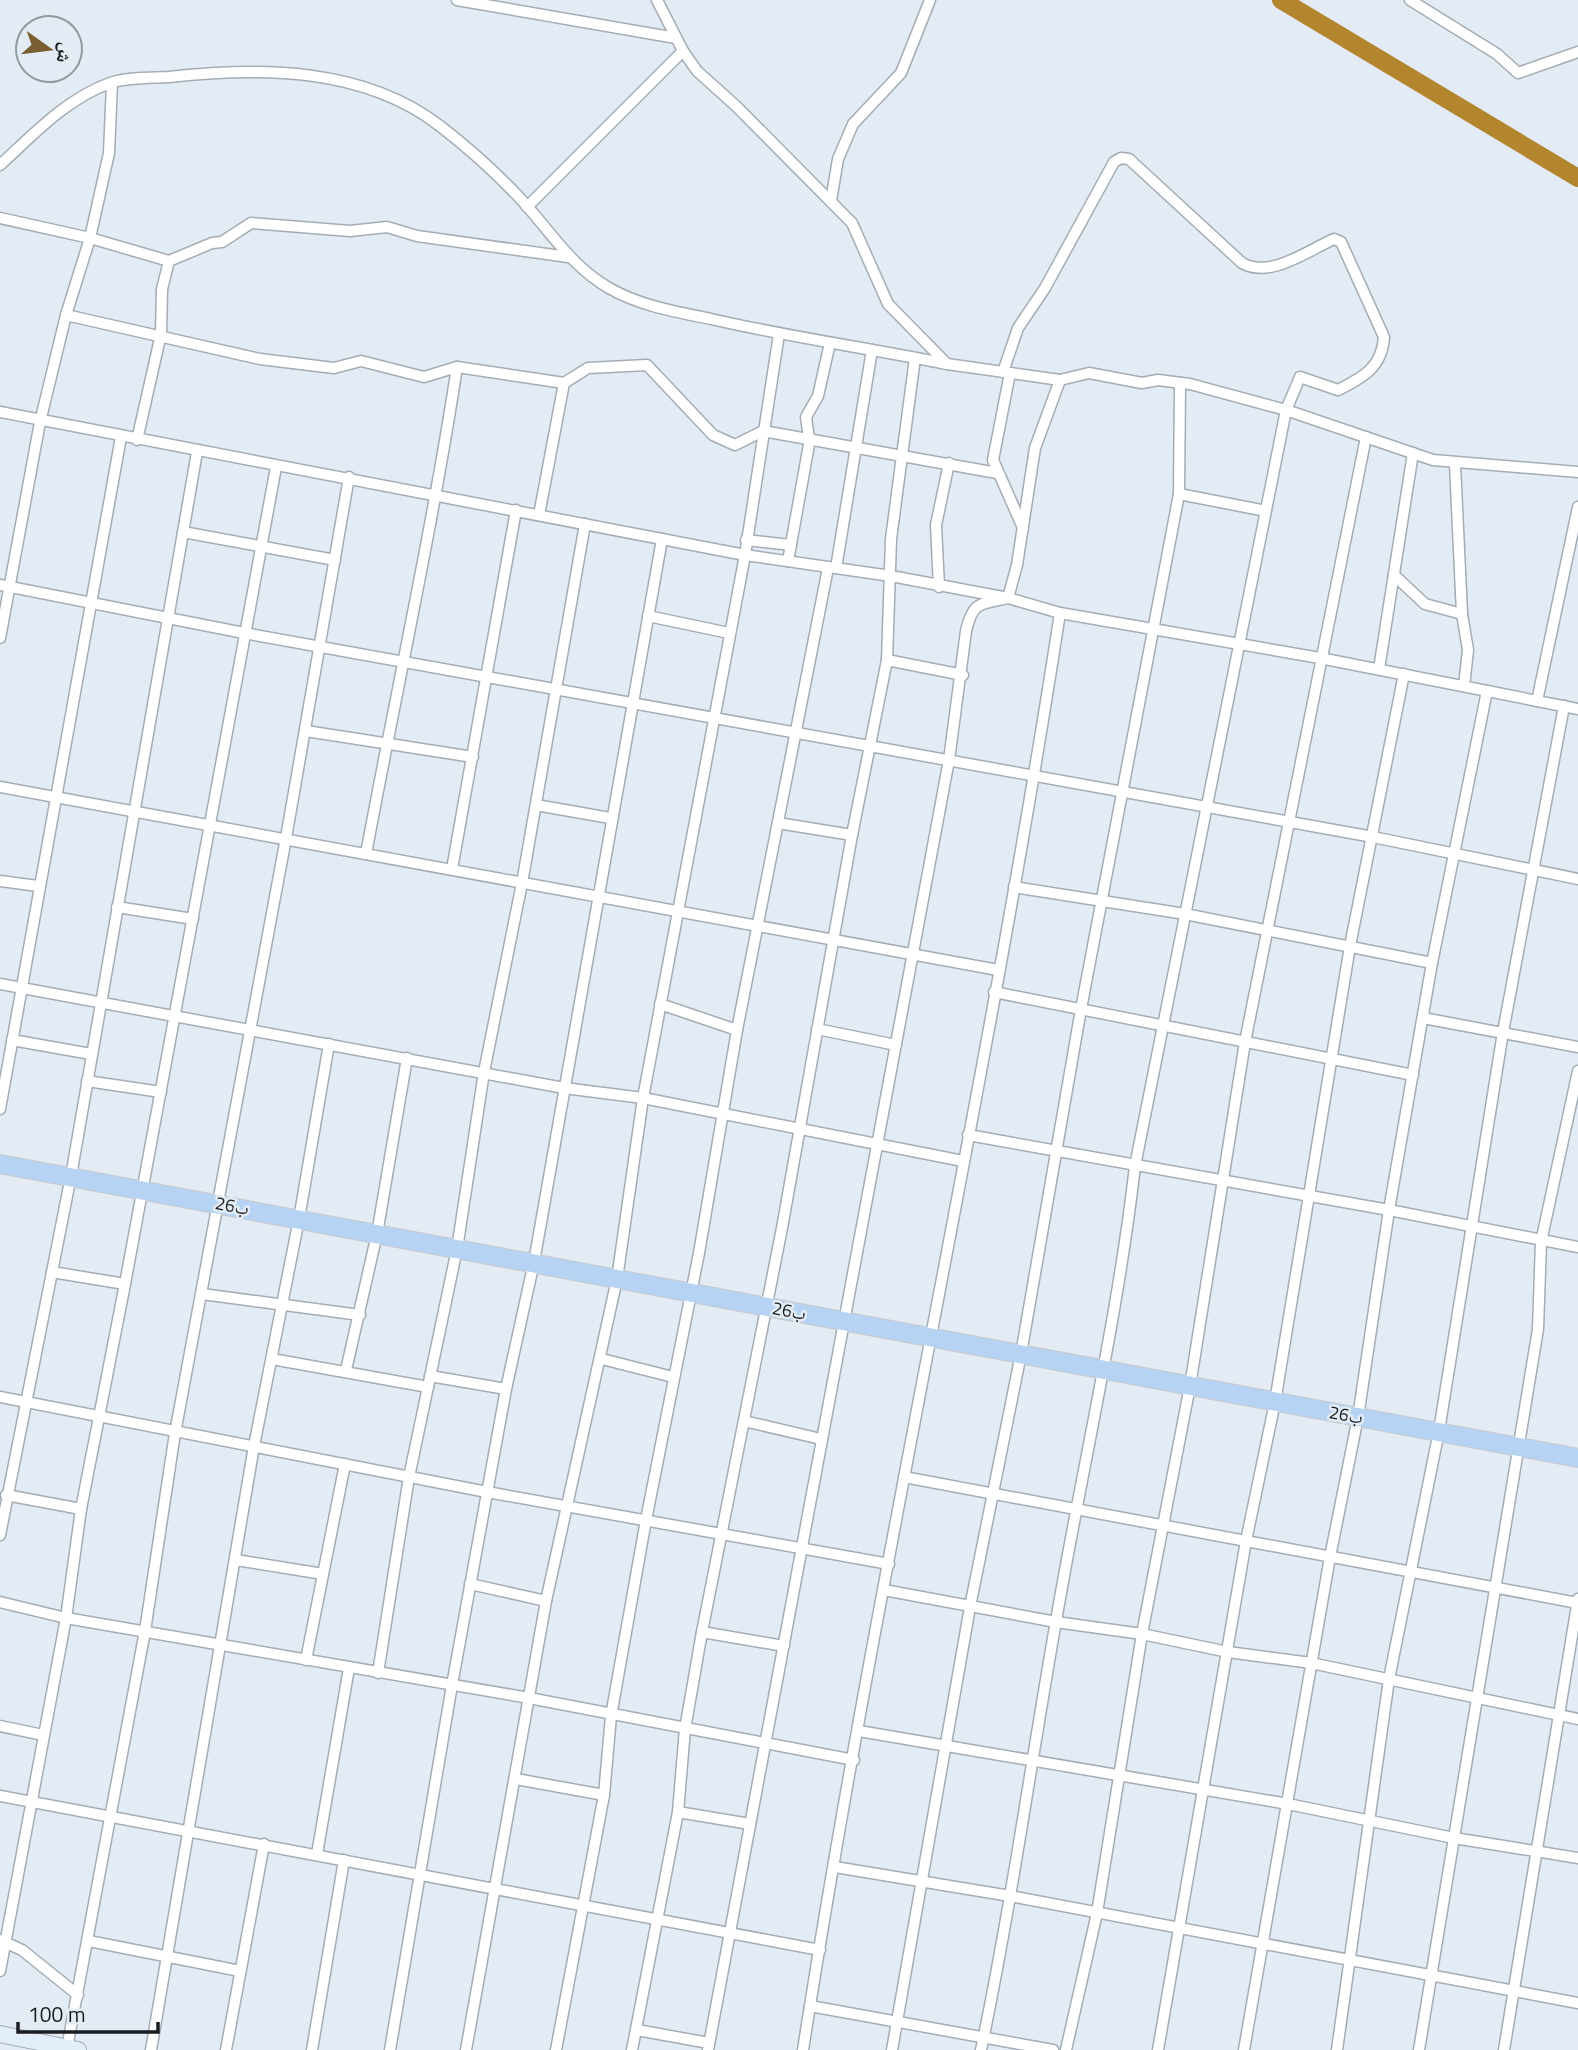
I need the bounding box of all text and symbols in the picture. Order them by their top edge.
north arrow [14,14,84,84]
text: ش [49,40,82,67]
street label: 26ب [213,1189,251,1222]
street label: 26ب [770,1294,808,1327]
street label: 26ب [1327,1398,1365,1431]
scale bar [18,1990,158,2034]
text: 100 m [28,1998,85,2030]

